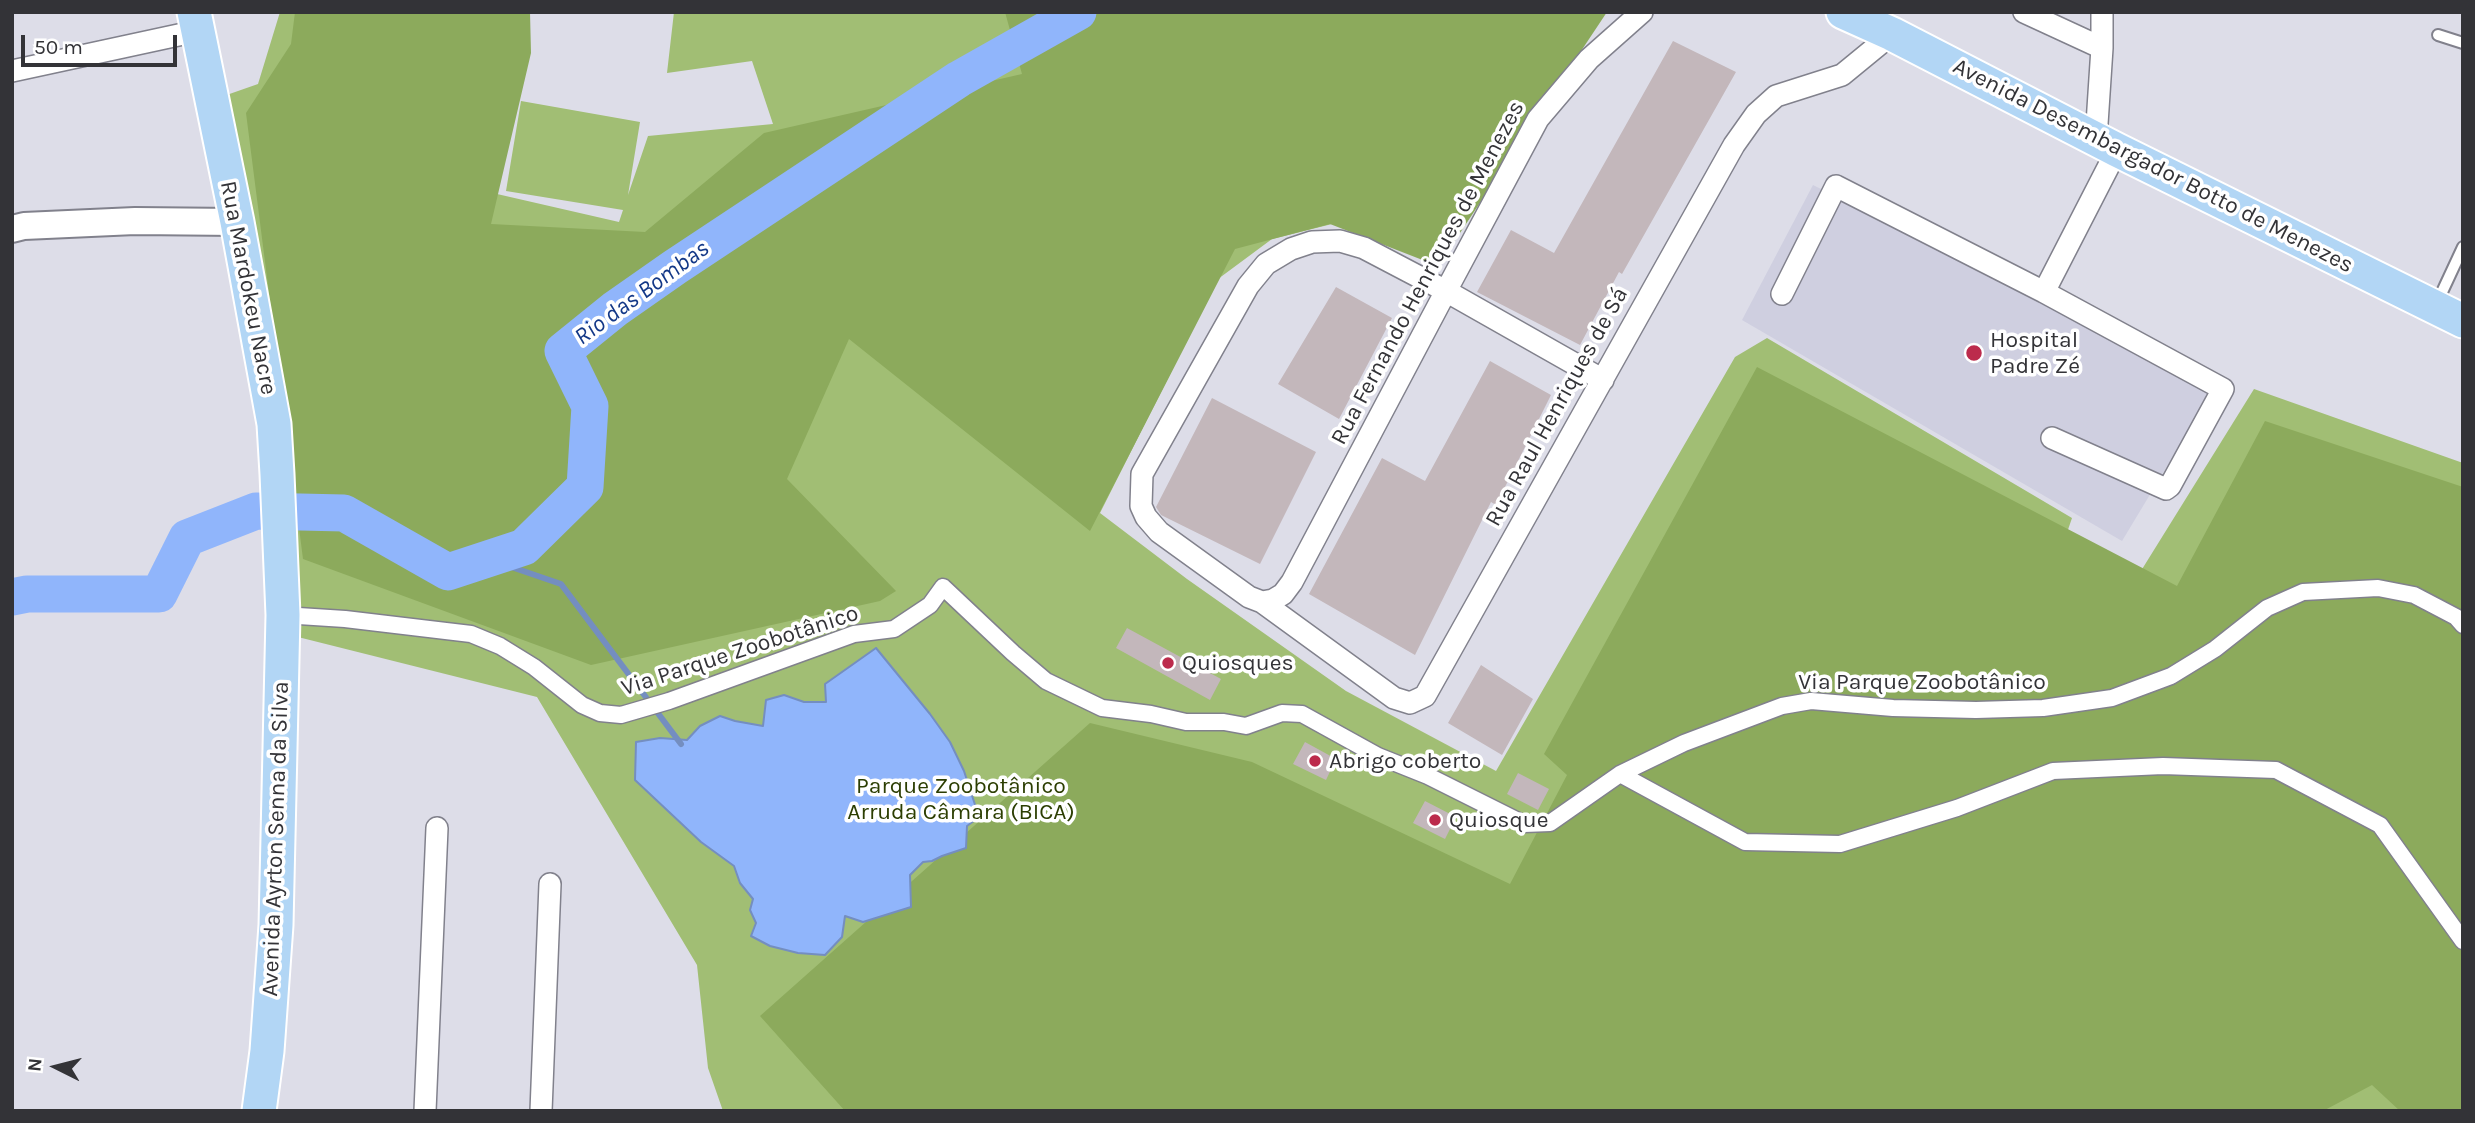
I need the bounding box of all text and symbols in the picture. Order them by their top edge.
scale bar [24,21,180,65]
text: 50 m [34,35,83,59]
street label: Avenida Desembargador Botto de Menezes [1948,53,2358,279]
street label: Rua Fernando Henriques de Menezes [1325,96,1531,450]
street label: Rua Mardokeu Nacre [214,179,282,397]
water label: Rio das Bombas [569,234,715,352]
street label: Rua Raul Henriques de Sá [1480,283,1634,531]
place label: Hospital Padre Zé [1990,326,2080,380]
marker: Hospital Padre Zé [1964,343,1984,363]
street label: Via Parque Zoobotânico [618,600,862,702]
place label: Quiosques [1182,649,1294,677]
marker: Quiosques [1160,655,1176,671]
street label: Via Parque Zoobotânico [1798,668,2046,696]
street label: Avenida Ayrton Senna da Silva [257,681,295,997]
place label: Abrigo coberto [1329,747,1481,775]
marker: Abrigo coberto [1307,753,1323,769]
park label: Parque Zoobotânico Arruda Câmara (BICA) [847,772,1075,826]
place label: Quiosque [1449,806,1549,834]
marker: Quiosque [1427,812,1443,828]
north arrow [21,1032,91,1102]
text: N [23,1057,47,1073]

